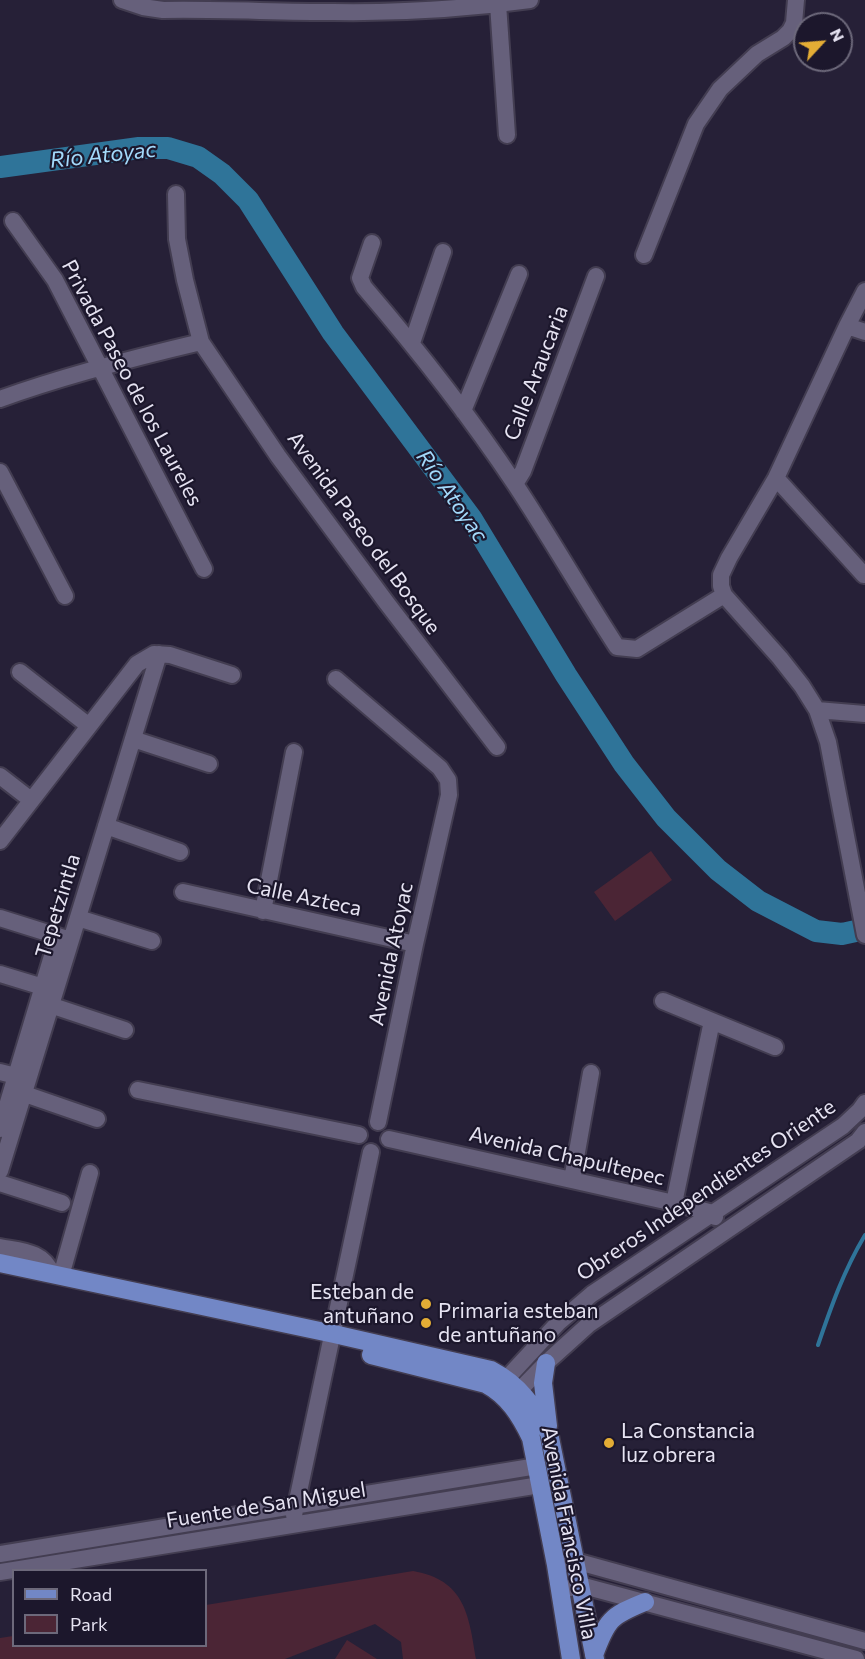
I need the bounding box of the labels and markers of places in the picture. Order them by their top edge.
place label: Esteban de antuñano [310,1279,414,1329]
marker: Esteban de antuñano [419,1297,433,1311]
place label: Primaria esteban de antuñano [438,1298,599,1348]
marker: Primaria esteban de antuñano [419,1316,433,1330]
place label: La Constancia luz obrera [621,1418,755,1468]
marker: La Constancia luz obrera [602,1436,616,1450]

